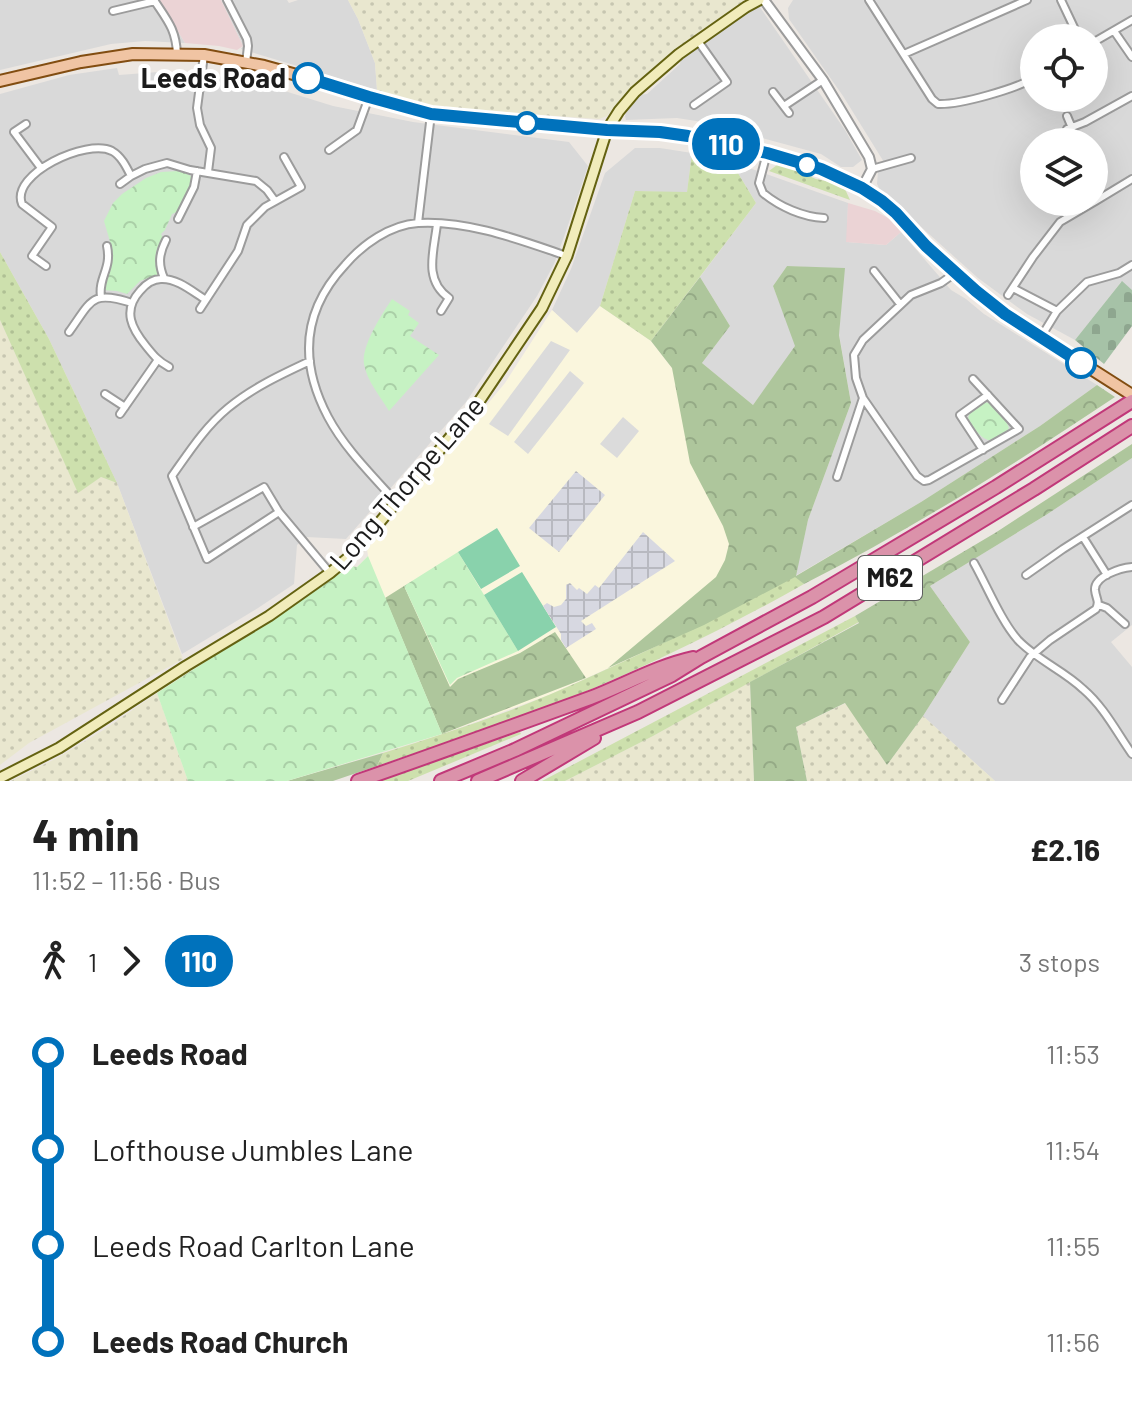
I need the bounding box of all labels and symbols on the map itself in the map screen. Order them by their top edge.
place label: Leeds Road [141,60,286,94]
marker: Leeds Road [293,63,323,93]
unlabelled marker [516,112,538,134]
line badge: 110 [680,118,772,170]
unlabelled marker [796,154,818,176]
unlabelled marker [1066,348,1096,378]
street label: Long Thorpe Lane [322,389,491,576]
road number: M62 [858,556,922,600]

